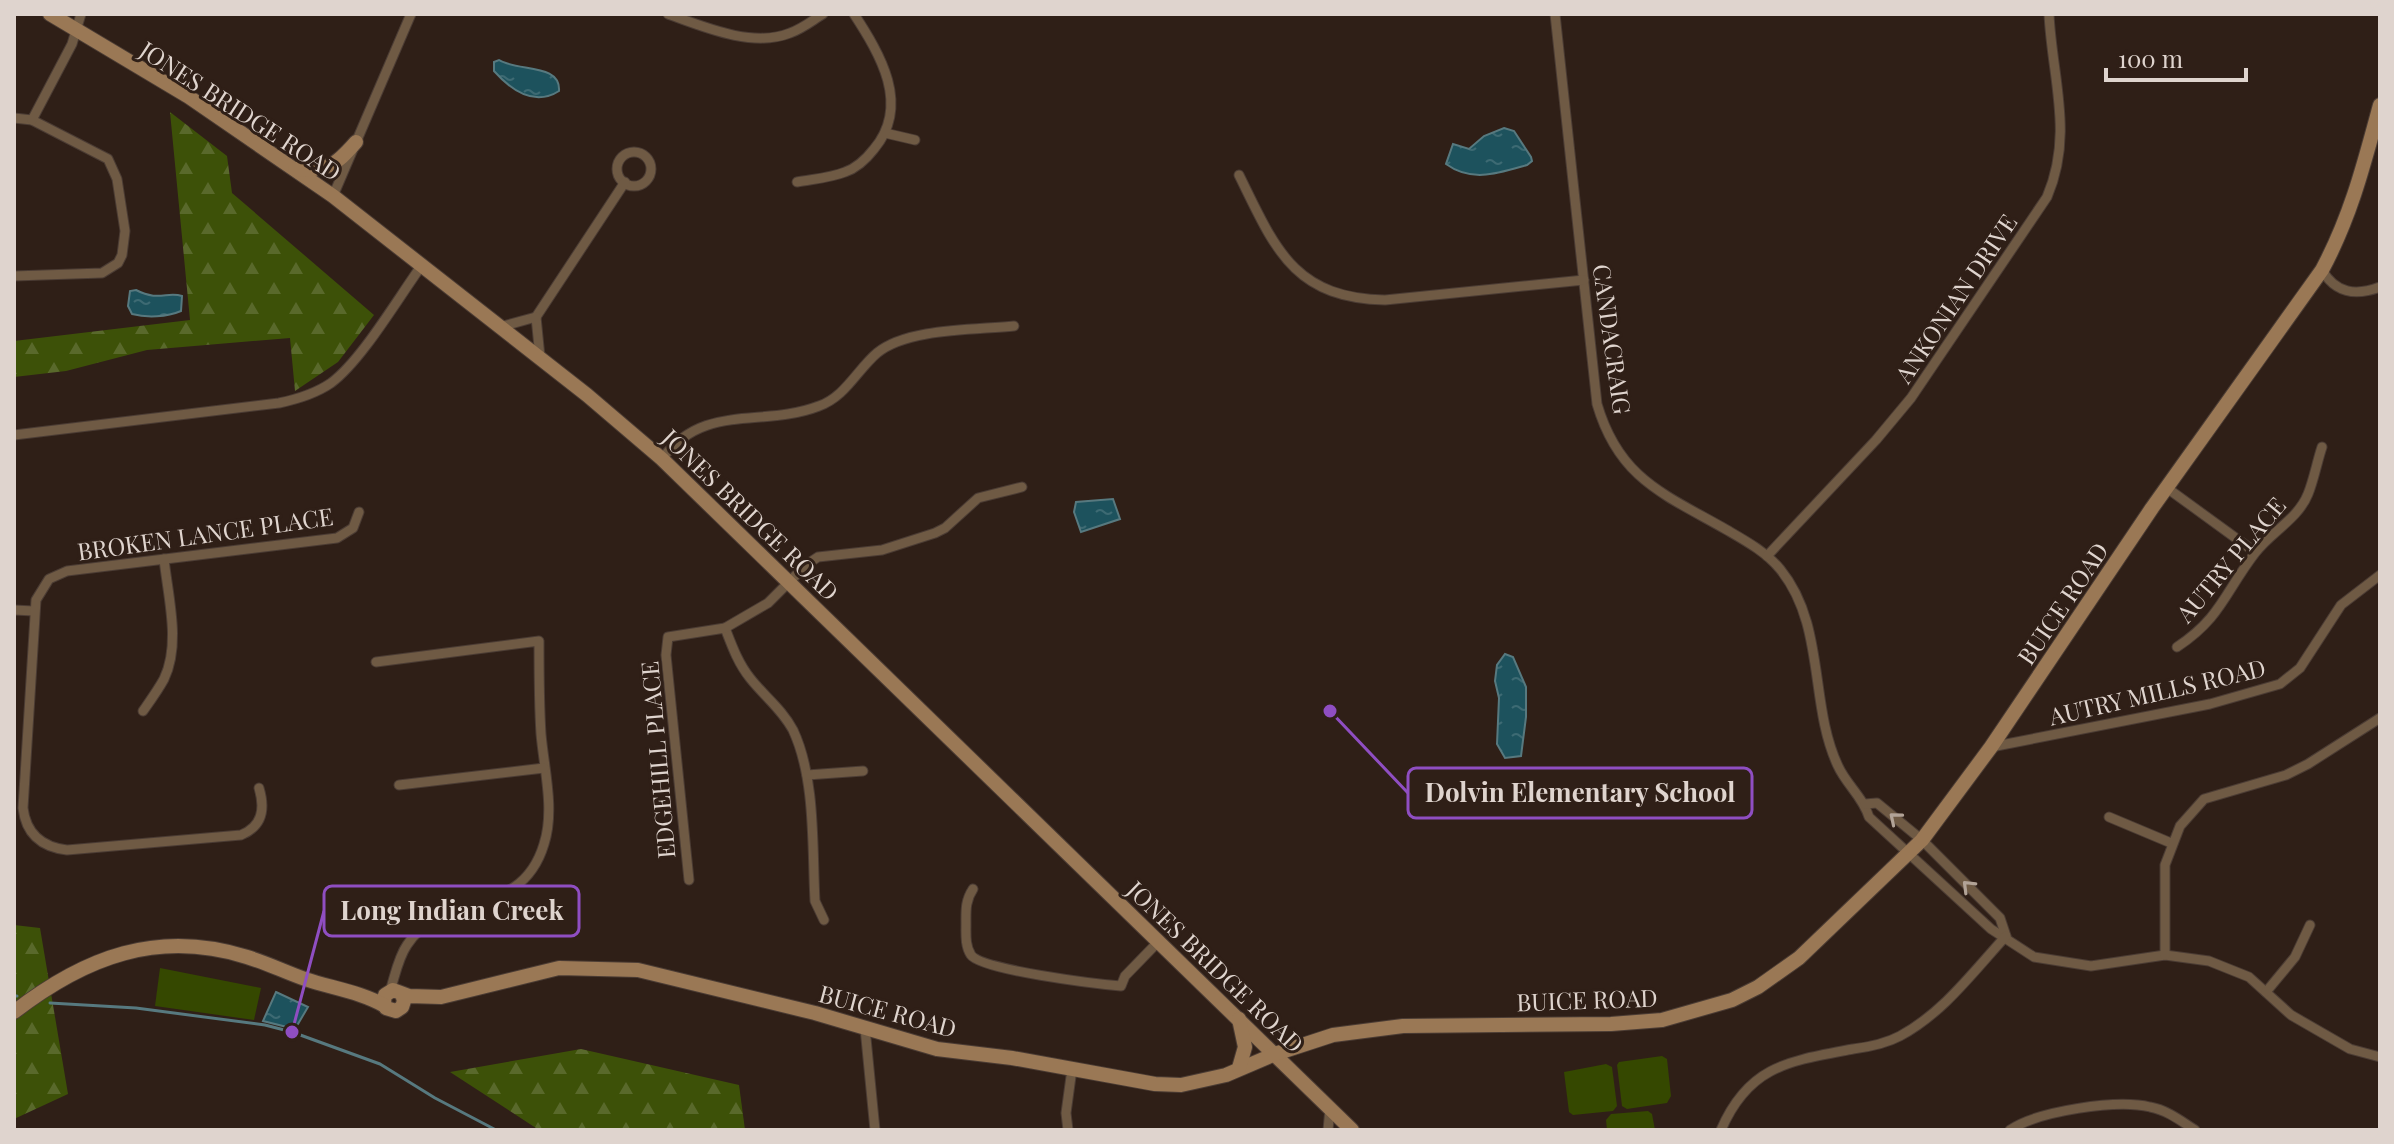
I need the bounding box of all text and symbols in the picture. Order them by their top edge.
street label: JONES BRIDGE ROAD [133,32,348,187]
scale bar [2106,32,2246,82]
text: 100 m [2118,42,2183,74]
street label: ANKONIAN DRIVE [1886,207,2023,389]
street label: CANDACRAIG [1587,262,1639,416]
street label: JONES BRIDGE ROAD [655,421,846,607]
street label: AUTRY PLACE [2167,490,2292,629]
street label: BROKEN LANCE PLACE [75,499,335,567]
street label: BUICE ROAD [2009,536,2115,670]
street label: AUTRY MILLS ROAD [2045,651,2268,732]
street label: EDGEHILL PLACE [632,660,682,860]
callout: Dolvin Elementary School [1408,768,1752,818]
text: Dolvin Elementary School [1425,774,1735,809]
one-way arrow [1889,813,1904,827]
street label: JONES BRIDGE ROAD [1120,873,1311,1059]
one-way arrow [1963,881,1977,895]
callout: Long Indian Creek [324,886,579,936]
text: Long Indian Creek [340,892,564,927]
street label: BUICE ROAD [816,976,960,1044]
street label: BUICE ROAD [1516,981,1658,1017]

